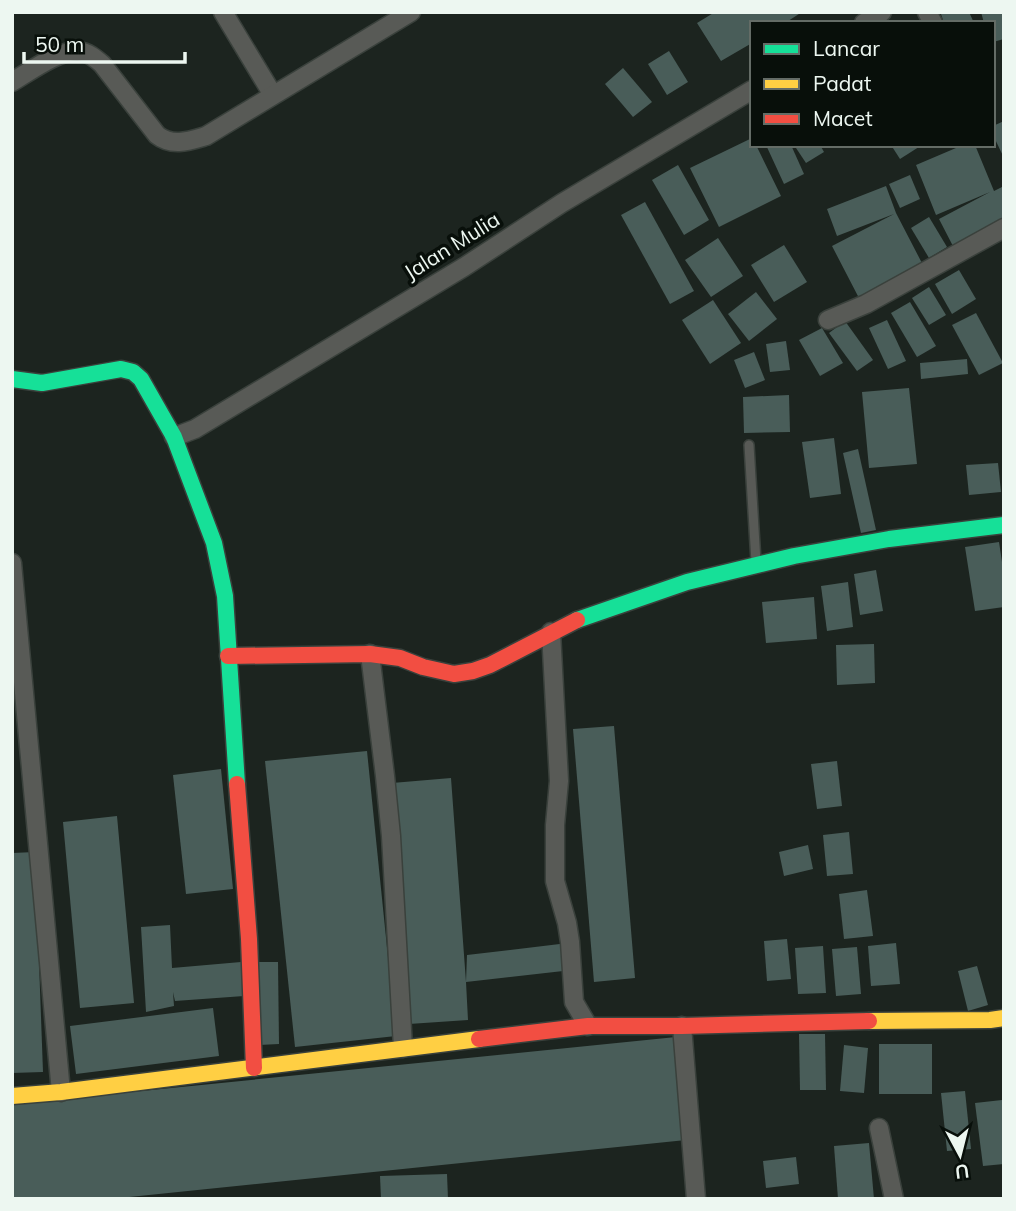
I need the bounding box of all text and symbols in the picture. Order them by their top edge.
scale bar [24,21,186,65]
legend [750,21,995,147]
text: 50 m [35,31,84,57]
text: Lancar [813,35,880,61]
text: Padat [813,70,871,96]
text: Macet [813,105,873,131]
street label: Jalan Mulia [399,206,504,285]
north arrow [925,1120,995,1190]
text: U [954,1159,971,1185]

